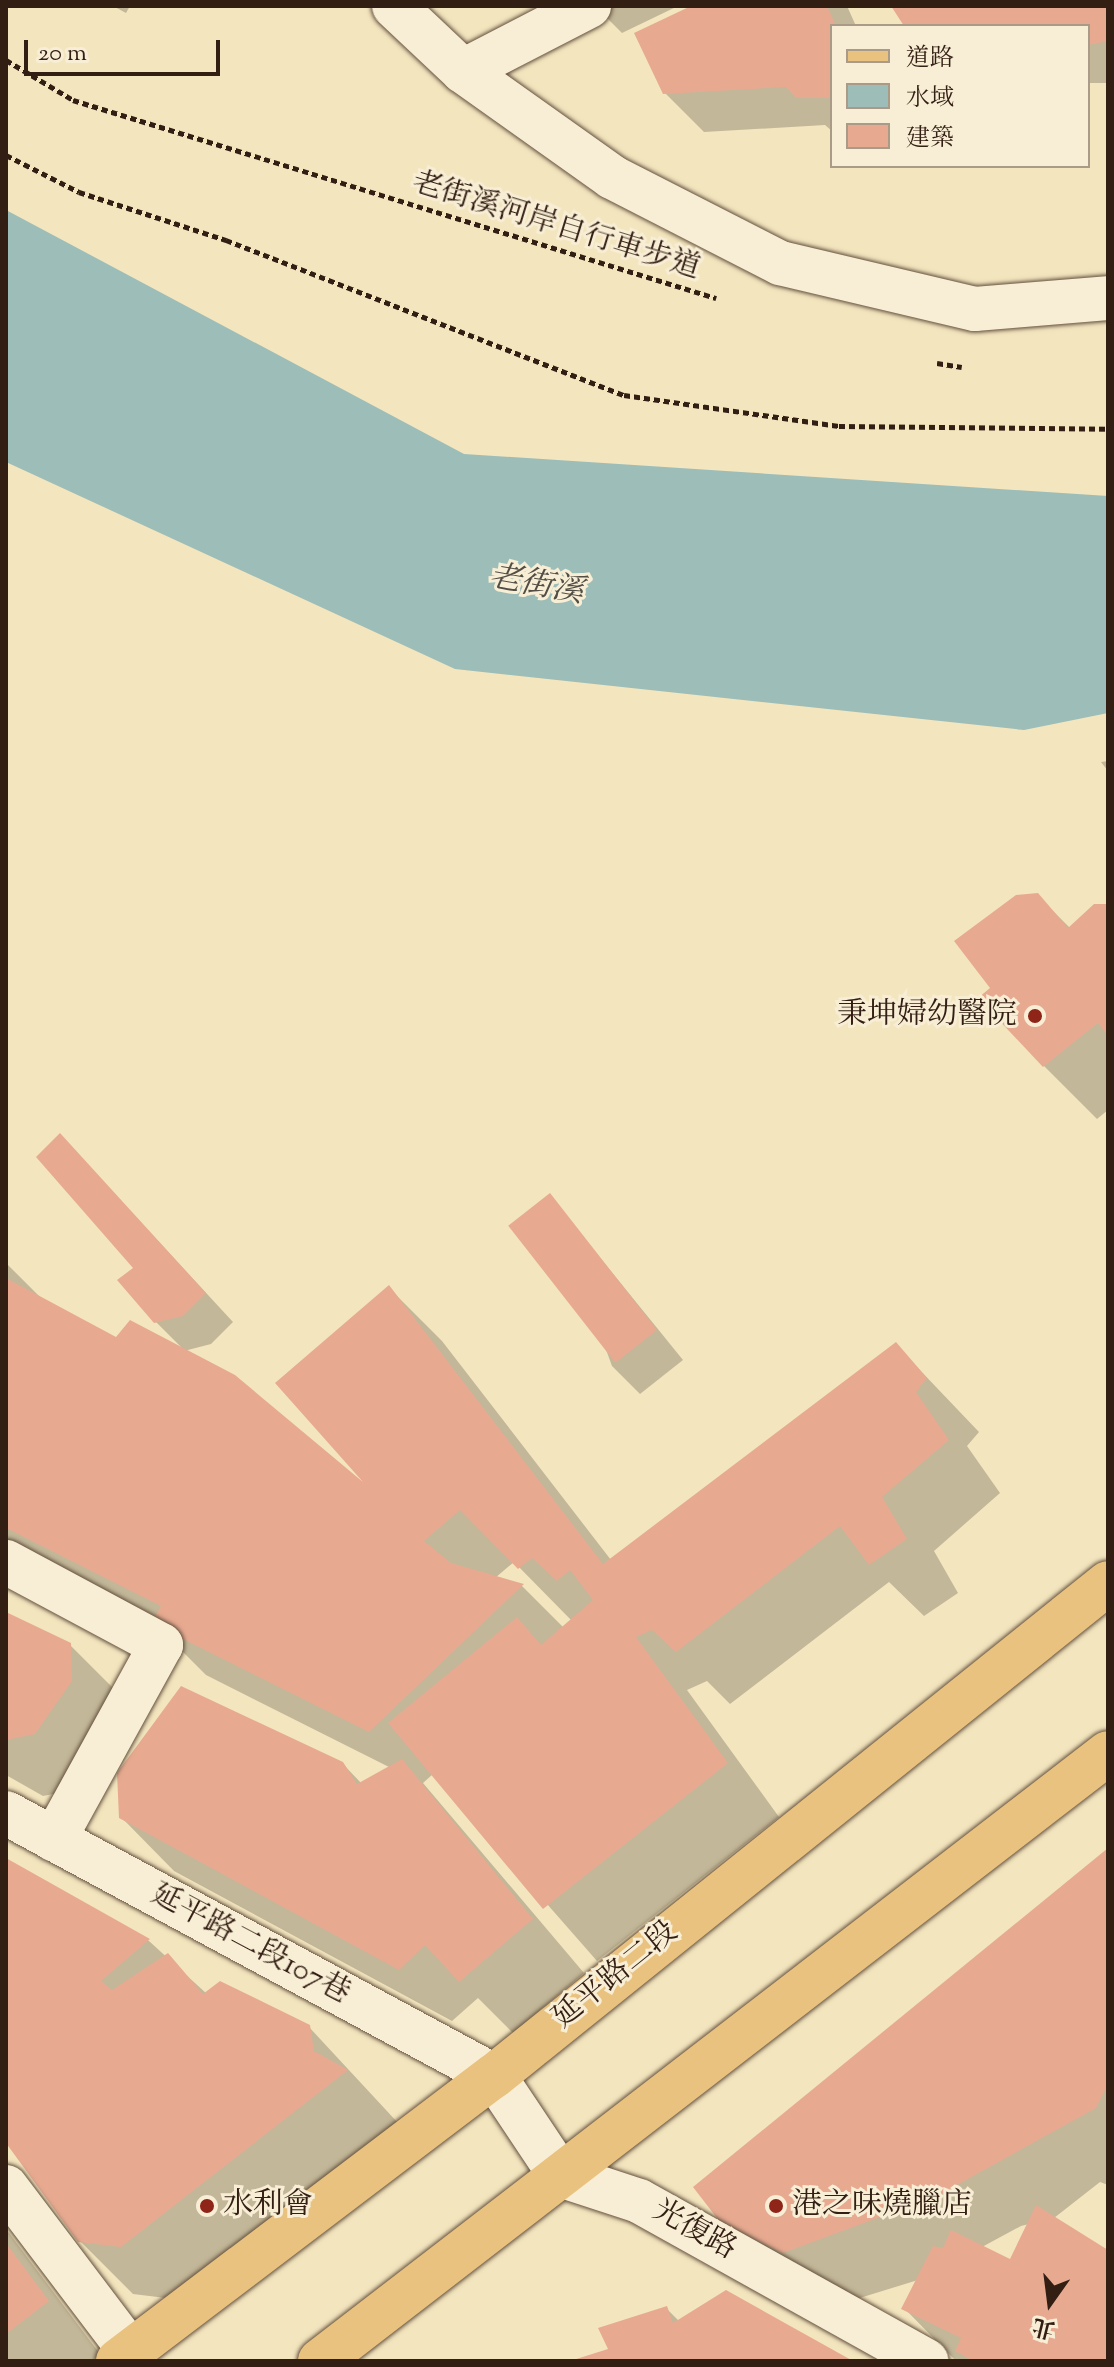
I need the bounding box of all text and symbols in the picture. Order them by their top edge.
scale bar [28,24,224,74]
legend [830,24,1090,168]
text: 20 m [38,37,87,71]
text: 道路 [906,42,954,76]
text: 水域 [906,82,954,116]
text: 建築 [906,122,954,156]
street label: 老街溪河岸自行車步道 [407,166,705,288]
water label: 老街溪 [485,559,587,613]
place label: 秉坤婦幼醫院 [837,998,1017,1034]
marker: 秉坤婦幼醫院 [1024,1005,1046,1027]
street label: 延平路二段107巷 [144,1877,356,2013]
street label: 延平路二段 [546,1915,686,2037]
place label: 水利會 [223,2188,313,2224]
place label: 港之味燒臘店 [792,2188,972,2224]
street label: 光復路 [646,2193,742,2269]
marker: 水利會 [198,2197,216,2215]
marker: 港之味燒臘店 [767,2197,785,2215]
north arrow [1010,2263,1090,2343]
text: 北 [1030,2308,1059,2344]

